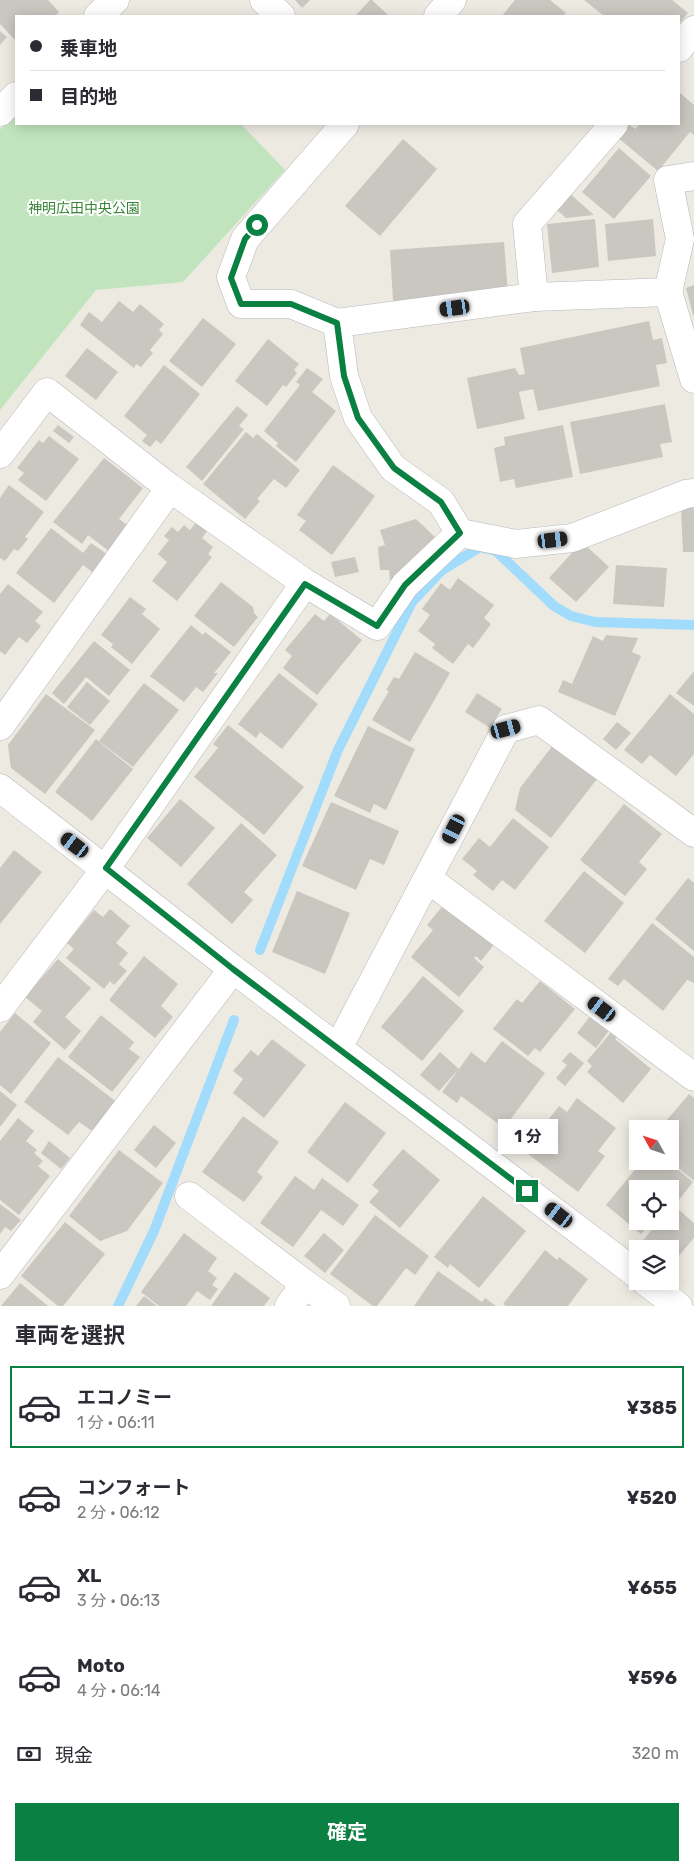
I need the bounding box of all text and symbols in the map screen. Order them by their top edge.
text: 乗車地 [60,37,117,60]
text: 目的地 [60,85,117,108]
park label: 神明広田中央公園 [28,200,140,217]
route start [246,214,268,236]
car [439,298,470,318]
car [537,531,568,549]
car [489,718,522,740]
car [440,812,467,846]
car [58,830,91,860]
car [585,994,618,1024]
callout: 1 分 [497,1118,557,1154]
north arrow [629,1120,679,1170]
map controls [629,1120,679,1290]
text: 1 分 [514,1127,542,1146]
route end [516,1180,538,1202]
button: locate [629,1180,679,1230]
car [542,1200,575,1230]
button: layers [629,1240,679,1290]
text: 車両を選択 [15,1322,125,1349]
icon: car [17,1385,62,1430]
text: エコノミー [77,1386,172,1409]
text: ¥385 [626,1396,677,1419]
text: 1 分 · 06:11 [77,1413,155,1432]
icon: car [17,1475,62,1520]
text: コンフォート [77,1476,190,1499]
text: ¥520 [626,1486,677,1509]
text: 2 分 · 06:12 [77,1503,160,1522]
text: XL [77,1564,101,1587]
icon: car [17,1565,62,1610]
text: ¥655 [627,1576,677,1599]
text: 3 分 · 06:13 [77,1591,160,1610]
text: Moto [77,1654,125,1677]
icon: car [17,1655,62,1700]
text: ¥596 [627,1666,677,1689]
text: 4 分 · 06:14 [77,1681,161,1700]
icon: cash [15,1740,43,1768]
text: 現金 [55,1744,93,1767]
text: 320 m [632,1744,679,1763]
button: 確定 [15,1803,679,1861]

